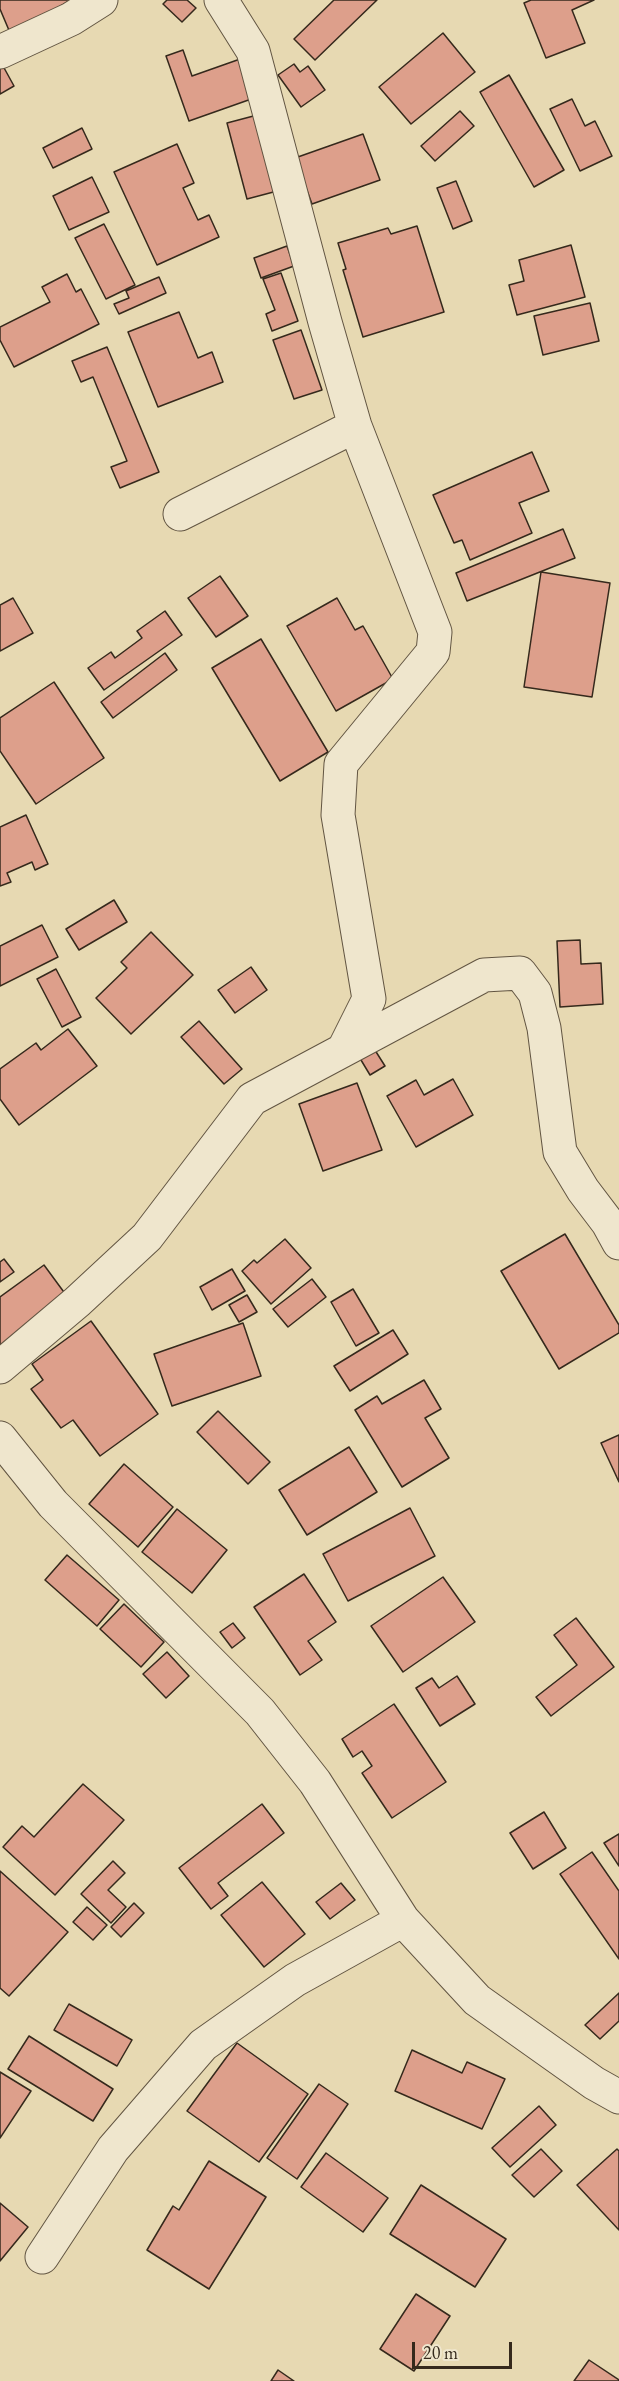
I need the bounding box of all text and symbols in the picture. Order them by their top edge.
scale bar [415,2330,516,2368]
text: 20 m [423,2341,458,2364]

